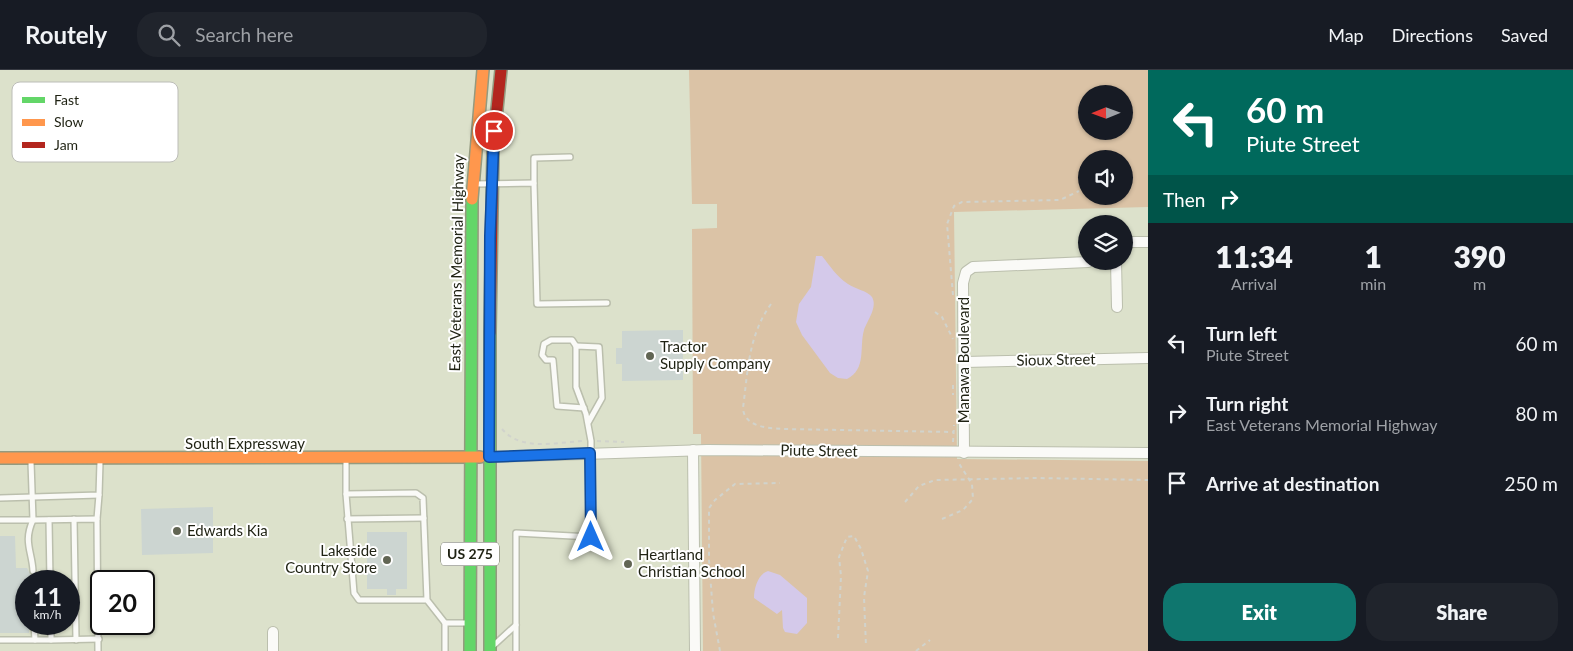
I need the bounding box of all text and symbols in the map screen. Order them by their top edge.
search box [137,12,487,57]
text: Routely [25,20,107,49]
icon: search [155,21,183,49]
text: Search here [195,23,293,46]
text: Map [1328,24,1364,46]
text: Directions [1392,24,1473,46]
text: Saved [1501,24,1548,46]
legend [12,82,178,162]
north arrow [1078,85,1132,140]
map controls [1078,85,1133,270]
text: 60 m [1246,88,1324,130]
icon: left [1163,90,1228,155]
text: Fast [54,91,79,108]
pin [473,110,515,152]
text: Slow [54,113,84,130]
icon: arrive [480,117,508,145]
text: Piute Street [1246,130,1360,157]
text: Jam [54,136,78,153]
button: sound [1078,150,1133,205]
street label: East Veterans Memorial Highway [445,154,467,372]
icon: right [1215,185,1243,213]
text: Then [1163,188,1205,211]
button: layers [1078,215,1133,270]
text: 11:34 [1215,238,1293,274]
text: 1 [1364,238,1382,274]
text: 390 [1453,238,1506,274]
text: Arrival [1231,274,1277,293]
text: min [1360,274,1386,293]
text: m [1473,274,1486,293]
street label: Manawa Boulevard [954,297,972,423]
text: Turn left [1206,322,1277,345]
icon: left [1163,329,1191,357]
text: 60 m [1515,332,1558,355]
place label: Tractor Supply Company [660,337,771,372]
text: Piute Street [1206,345,1289,364]
street label: Sioux Street [1016,349,1096,369]
marker: Tractor Supply Company [644,350,656,362]
text: Turn right [1206,392,1288,415]
icon: right [1163,399,1191,427]
text: 80 m [1515,402,1558,425]
text: East Veterans Memorial Highway [1206,415,1437,434]
street label: South Expressway [185,434,305,452]
street label: Piute Street [780,440,859,460]
icon: arrive [1163,469,1191,497]
text: Arrive at destination [1206,472,1379,495]
text: 250 m [1504,472,1558,495]
position arrow [564,510,616,562]
place label: Edwards Kia [187,521,268,539]
marker: Edwards Kia [171,525,183,537]
place label: Lakeside Country Store [285,541,377,576]
road number: US 275 [441,542,499,566]
place label: Heartland Christian School [638,545,745,580]
marker: Lakeside Country Store [381,554,393,566]
marker: Heartland Christian School [622,558,634,570]
speed limit sign: 20 [90,570,155,635]
text: 11 [33,581,62,611]
button: Exit [1163,583,1356,641]
button: Share [1366,583,1558,641]
text: km/h [33,607,62,622]

